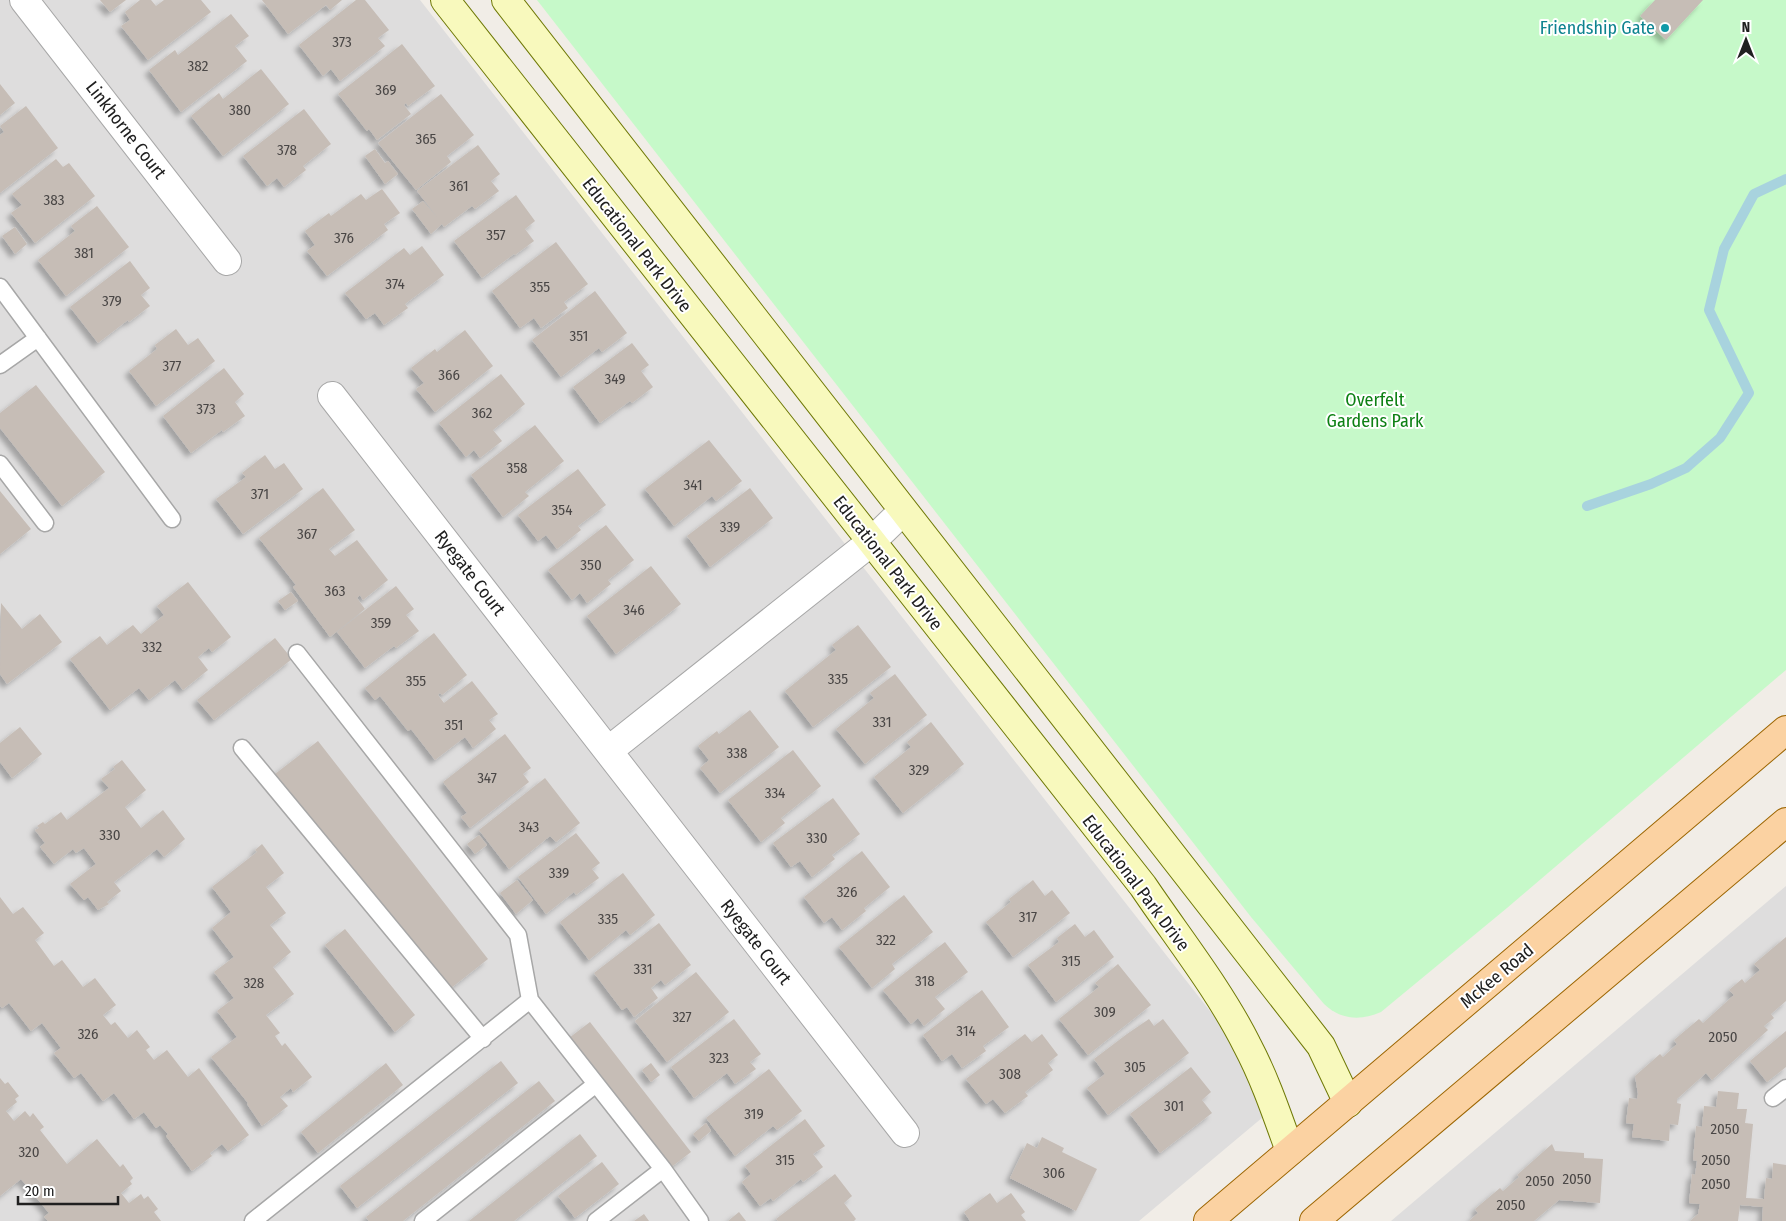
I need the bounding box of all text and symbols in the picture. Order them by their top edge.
north arrow [1721,15,1771,65]
place label: Friendship Gate [1540,17,1655,39]
text: N [1742,19,1750,36]
marker: Friendship Gate [1659,22,1671,34]
house number: 373 [332,33,352,51]
house number: 382 [188,57,209,75]
street label: Linkhorne Court [81,77,171,183]
house number: 369 [375,81,397,99]
house number: 380 [229,101,251,119]
house number: 365 [415,130,437,148]
house number: 378 [277,141,297,159]
street label: Educational Park Drive [578,173,696,317]
house number: 361 [449,177,469,195]
house number: 383 [43,191,65,209]
house number: 357 [486,226,506,244]
house number: 376 [334,229,354,247]
house number: 381 [74,244,94,262]
house number: 374 [385,275,405,293]
house number: 355 [530,278,550,296]
house number: 379 [102,292,122,310]
house number: 351 [570,327,588,345]
house number: 377 [163,357,181,375]
house number: 366 [438,366,460,384]
house number: 349 [605,370,625,388]
park label: Overfelt Gardens Park [1327,389,1424,432]
house number: 373 [196,400,216,418]
house number: 362 [472,404,493,422]
house number: 358 [506,459,528,477]
house number: 341 [684,476,703,494]
house number: 371 [251,485,269,503]
street label: Educational Park Drive [829,491,947,635]
house number: 354 [552,501,572,519]
house number: 339 [720,518,740,536]
house number: 367 [297,525,317,543]
street label: Ryegate Court [430,526,510,620]
house number: 350 [580,556,602,574]
house number: 363 [325,582,346,600]
house number: 346 [623,601,645,619]
house number: 359 [371,614,391,632]
house number: 332 [142,638,162,656]
house number: 335 [828,670,848,688]
house number: 355 [406,672,426,690]
house number: 331 [872,713,892,731]
house number: 351 [445,716,463,734]
house number: 338 [726,744,748,762]
house number: 329 [909,761,929,779]
house number: 347 [477,769,497,787]
house number: 334 [765,784,785,802]
street label: Educational Park Drive [1078,811,1194,956]
house number: 343 [519,818,539,836]
house number: 330 [99,826,121,844]
house number: 330 [806,829,828,847]
house number: 339 [549,864,569,882]
house number: 326 [837,883,857,901]
street label: Ryegate Court [716,895,796,989]
house number: 317 [1019,908,1037,926]
house number: 335 [598,910,618,928]
house number: 322 [876,931,896,949]
street label: McKee Road [1456,939,1538,1013]
house number: 315 [1061,952,1081,970]
house number: 331 [633,960,653,978]
house number: 318 [915,972,935,990]
house number: 328 [244,974,264,992]
house number: 309 [1094,1003,1116,1021]
house number: 327 [672,1008,692,1026]
house number: 314 [956,1022,976,1040]
house number: 326 [78,1025,98,1043]
house number: 2050 [1708,1028,1738,1046]
house number: 323 [709,1049,729,1067]
house number: 305 [1124,1058,1146,1076]
house number: 308 [999,1065,1021,1083]
house number: 301 [1164,1097,1184,1115]
house number: 319 [744,1105,764,1123]
house number: 2050 [1710,1120,1740,1138]
house number: 320 [18,1143,40,1161]
house number: 315 [775,1151,795,1169]
house number: 2050 [1701,1151,1731,1169]
house number: 306 [1043,1164,1065,1182]
house number: 2050 [1562,1170,1592,1188]
house number: 2050 [1525,1172,1555,1190]
scale bar [18,1174,118,1206]
house number: 2050 [1701,1175,1731,1193]
text: 20 m [25,1182,55,1200]
house number: 2050 [1496,1196,1526,1214]

